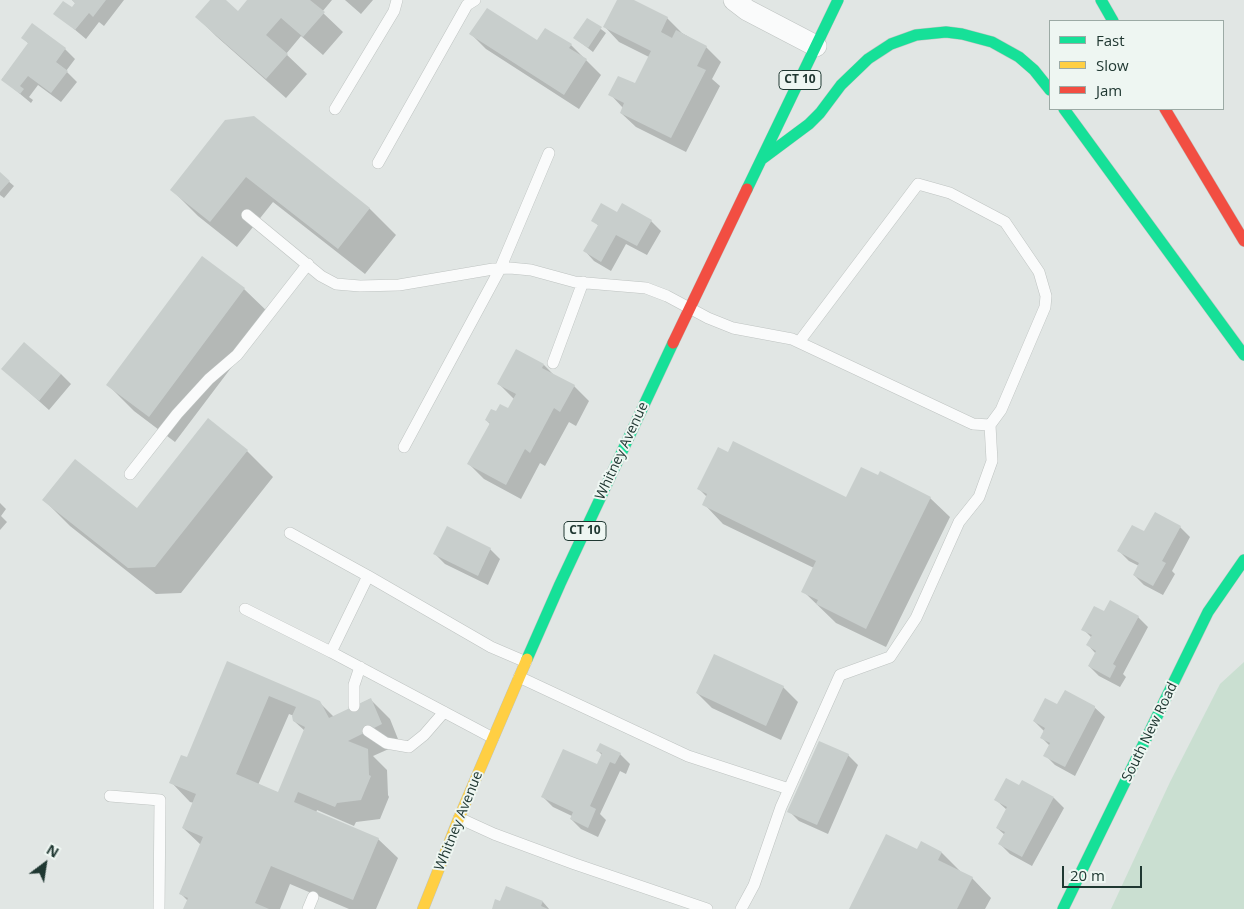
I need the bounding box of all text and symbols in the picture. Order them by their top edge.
legend [1049,20,1224,110]
text: Fast [1096,30,1125,50]
text: Slow [1096,55,1129,75]
road number: CT 10 [779,70,821,90]
text: Jam [1096,80,1122,100]
street label: Whitney Avenue [592,399,652,503]
road number: CT 10 [564,522,606,540]
street label: South New Road [1119,680,1181,784]
street label: Whitney Avenue [431,769,487,873]
north arrow [20,839,70,889]
text: N [43,840,63,862]
scale bar [1064,856,1144,888]
text: 20 m [1070,865,1105,885]

